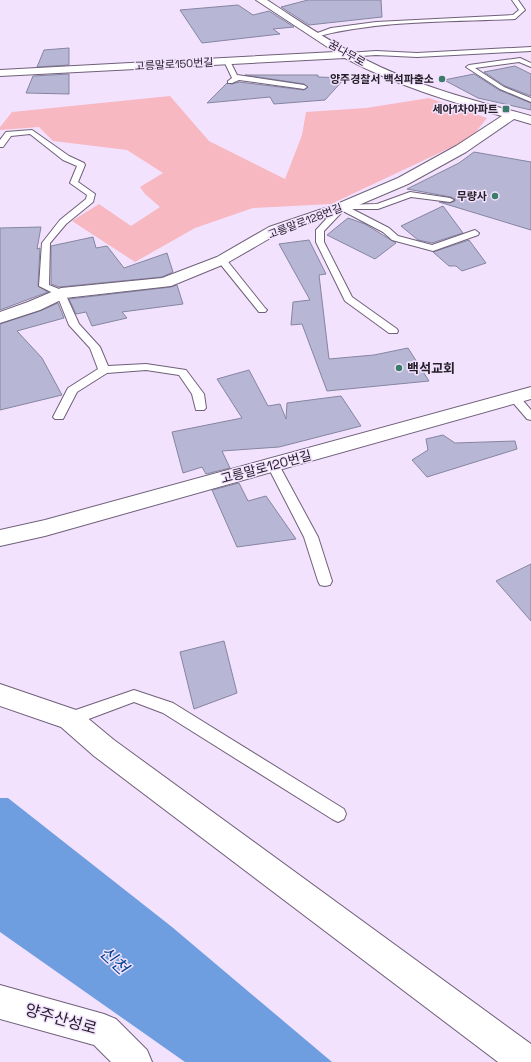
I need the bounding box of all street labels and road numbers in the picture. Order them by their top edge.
street label: 꿈나무로 [326,37,368,69]
street label: 고릉말로150번길 [134,55,214,73]
street label: 고릉말로128번길 [266,200,344,242]
street label: 고릉말로120번길 [219,447,313,487]
street label: 양주산성로 [23,999,100,1039]

